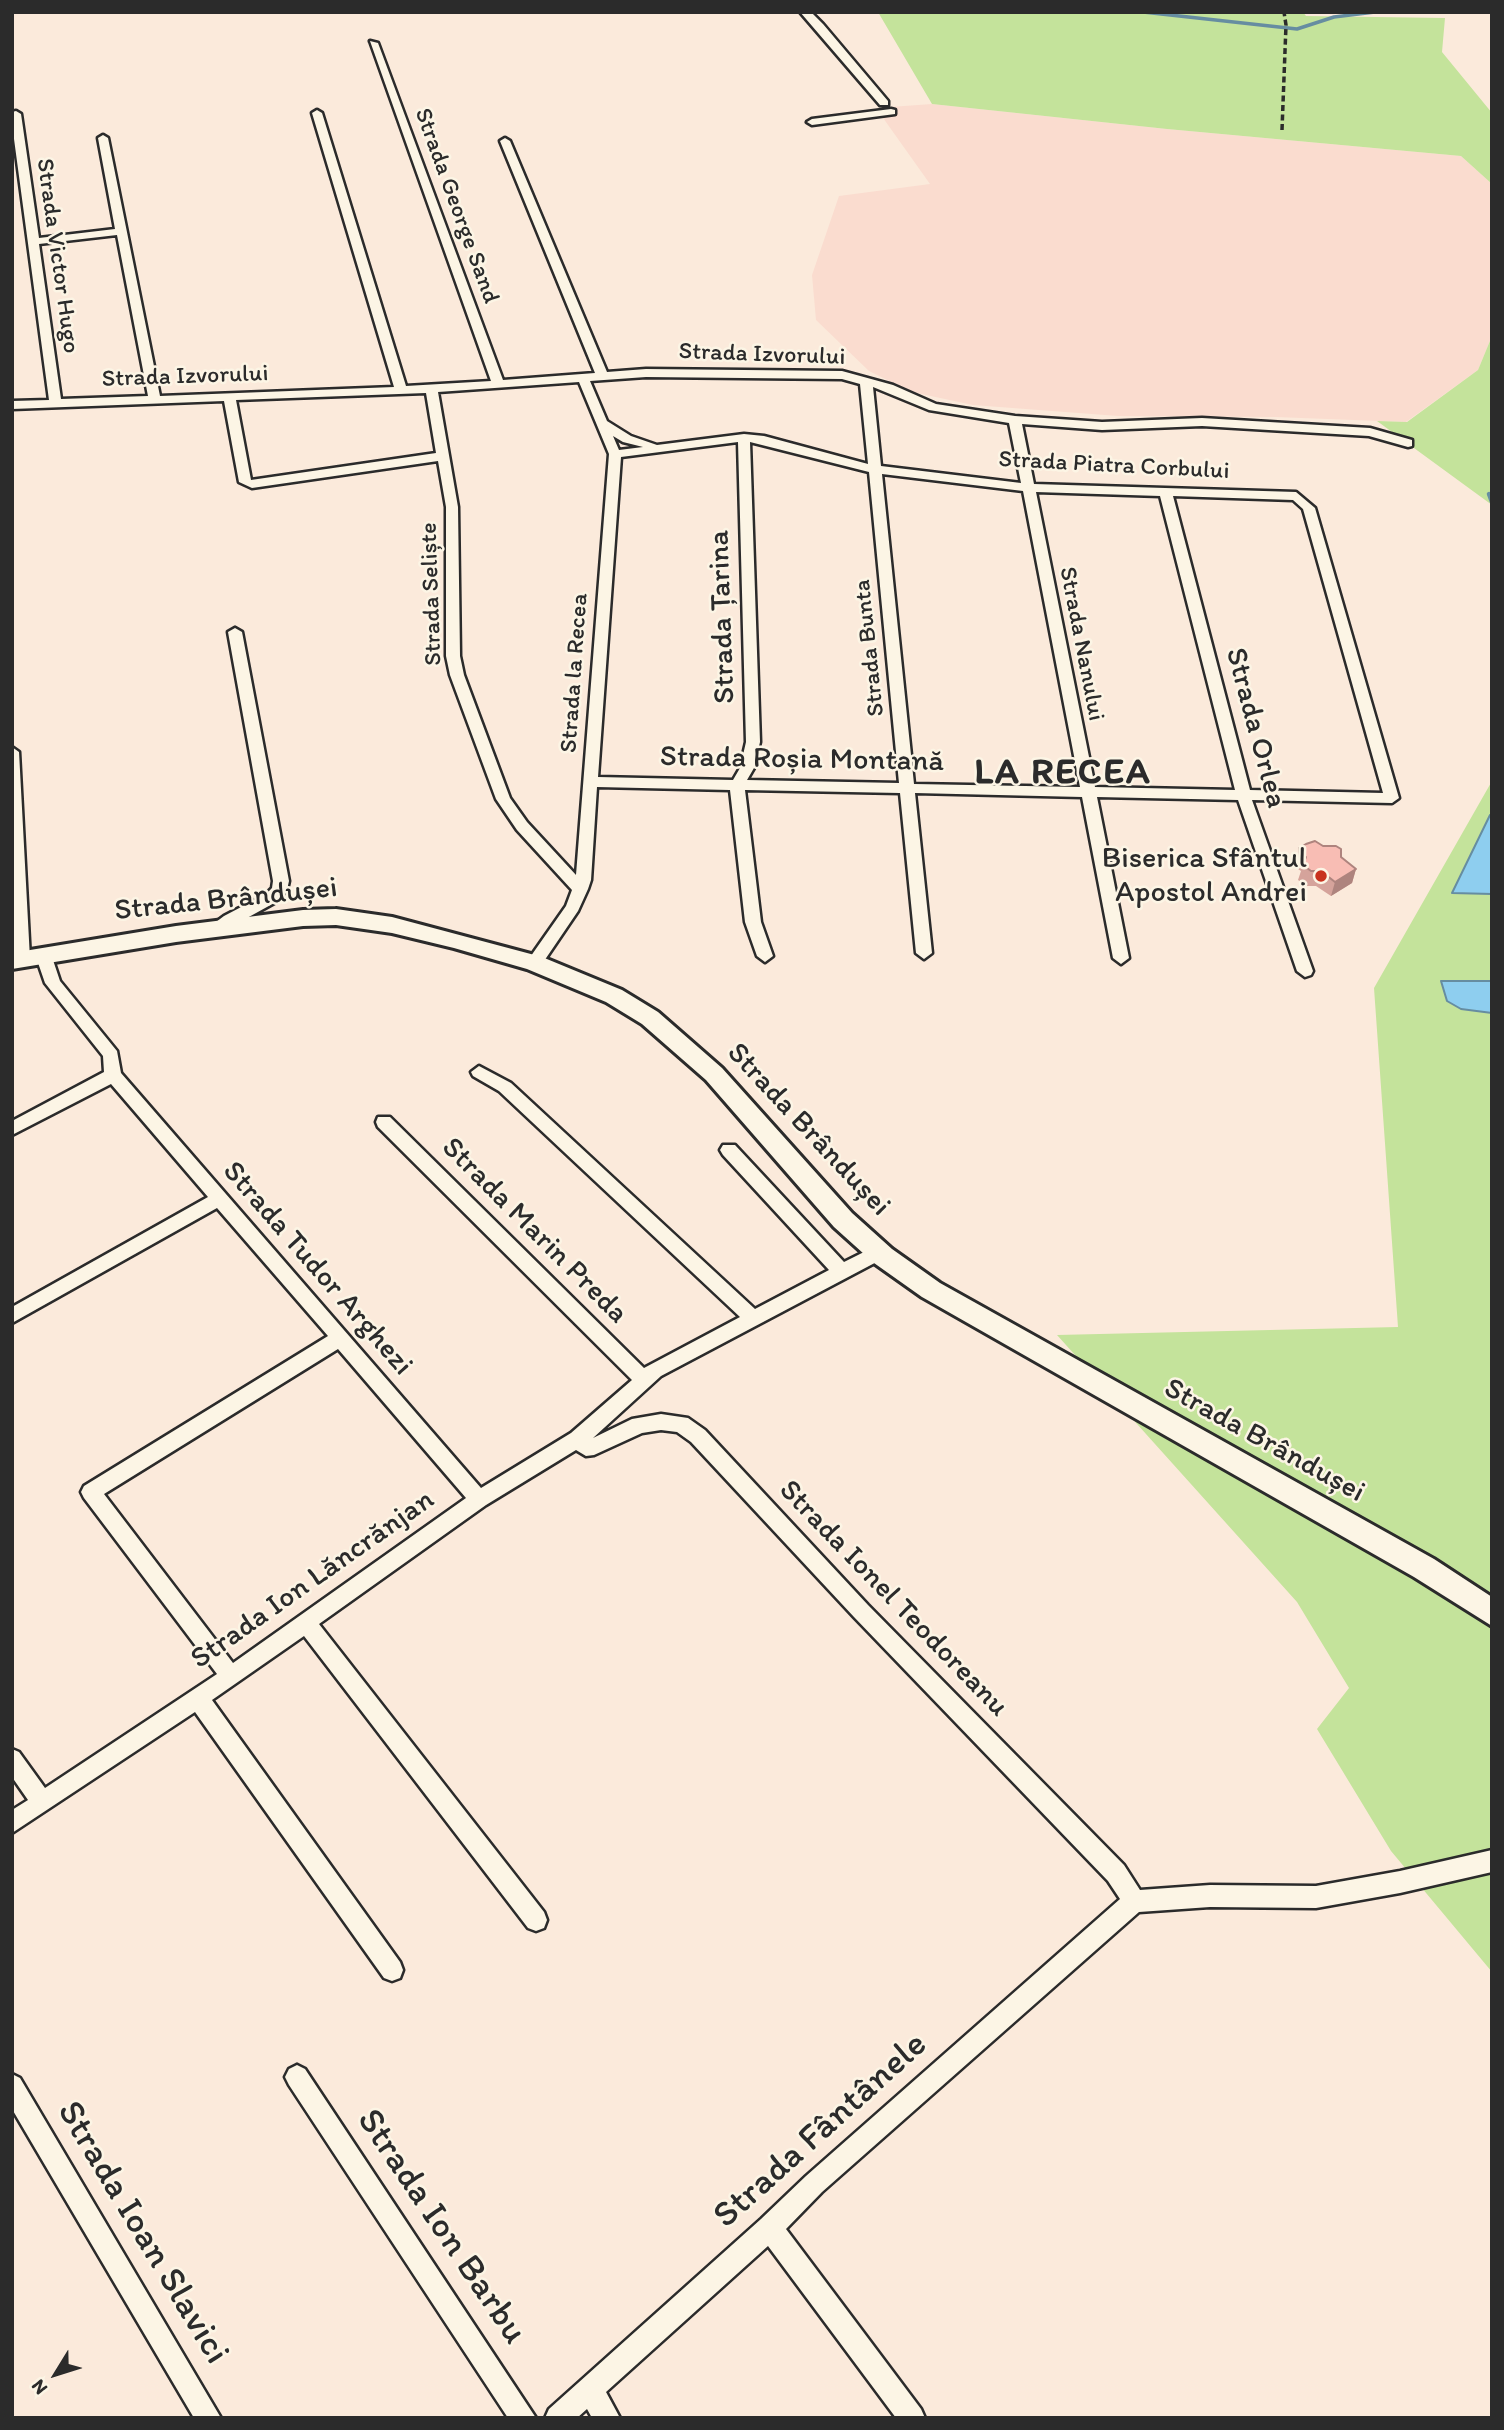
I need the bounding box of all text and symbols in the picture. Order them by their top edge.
street label: Strada George Sand [407,104,505,308]
street label: Strada Victor Hugo [29,157,85,355]
street label: Strada Izvorului [678,338,846,372]
street label: Strada Izvorului [101,360,269,394]
street label: Strada Piatra Corbului [998,446,1230,486]
street label: Strada Seliște [415,522,449,666]
street label: Strada Țarina [702,530,744,704]
street label: Strada Nanului [1052,565,1110,723]
street label: Strada Bunta [848,578,892,718]
street label: Strada la Recea [555,592,595,754]
street label: Strada Orlea [1216,644,1294,812]
street label: Strada Roșia Montană [660,740,944,780]
district label: LA RECEA [975,752,1151,796]
place label: Biserica Sfântul Apostol Andrei [1102,841,1307,911]
marker: Biserica Sfântul Apostol Andrei [1313,868,1329,884]
street label: Strada Brândușei [113,870,339,930]
street label: Strada Brândușei [718,1036,898,1224]
street label: Strada Marin Preda [433,1130,635,1332]
street label: Strada Tudor Arghezi [214,1155,420,1383]
street label: Strada Brândușei [1157,1371,1371,1511]
street label: Strada Ionel Teodoreanu [771,1473,1015,1725]
street label: Strada Ion Lăncrănjan [184,1482,442,1678]
street label: Strada Fântânele [705,2023,937,2239]
street label: Strada Ioan Slavici [46,2094,238,2372]
street label: Strada Ion Barbu [346,2101,536,2353]
north arrow [21,2339,91,2409]
text: N [26,2375,52,2399]

